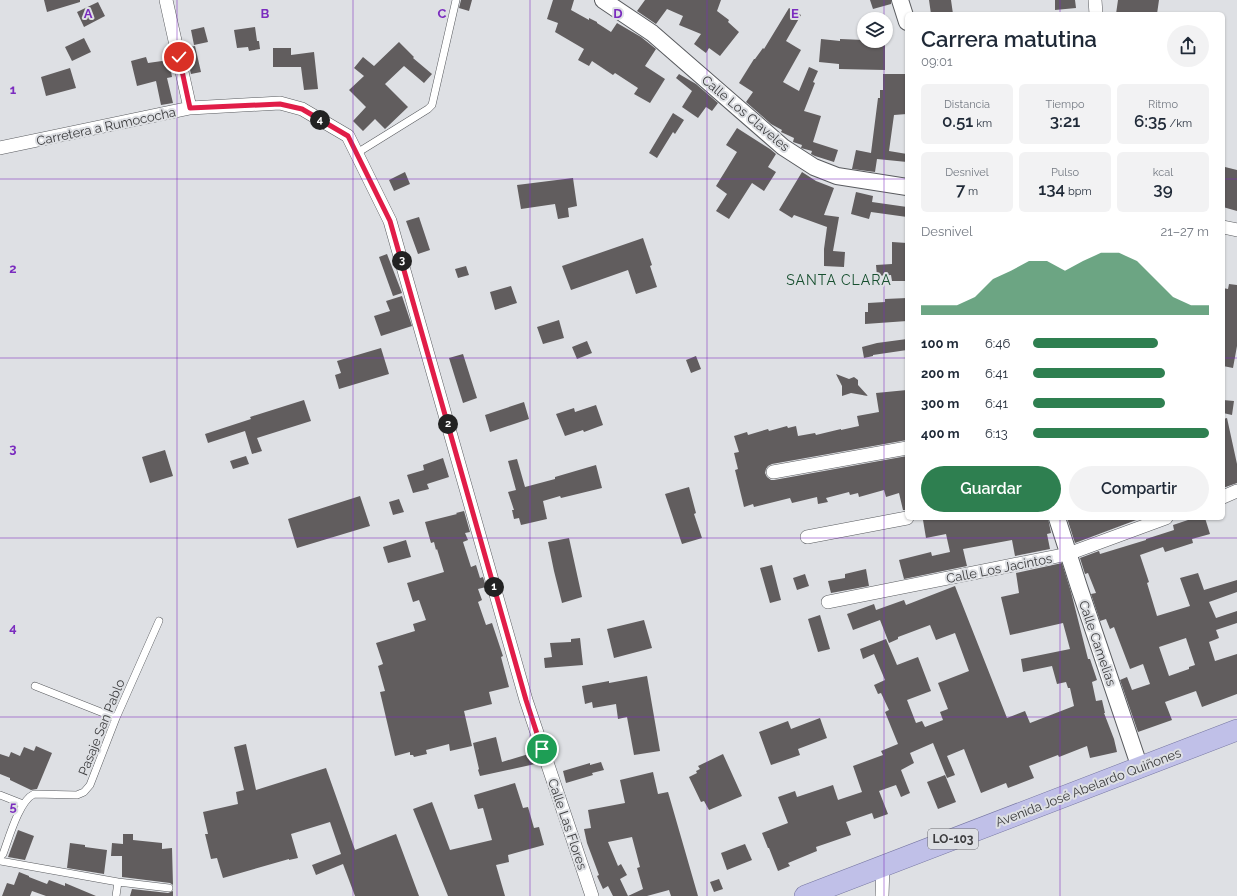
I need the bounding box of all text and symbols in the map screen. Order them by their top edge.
text: A [84,6,93,21]
text: B [261,6,270,21]
text: C [438,6,447,21]
text: D [613,6,623,21]
text: E [791,6,799,21]
map controls [857,12,893,48]
button: layers [857,12,893,48]
button: share [1167,25,1209,67]
text: Carrera matutina [921,26,1097,52]
pin [162,40,196,74]
icon: check [168,46,190,68]
text: 09:01 [921,54,953,69]
street label: Calle Los Claveles [699,72,793,154]
text: 1 [10,82,17,97]
text: Distancia [944,98,990,111]
text: Tiempo [1045,98,1085,111]
text: Ritmo [1148,98,1178,111]
street label: Carretera a Rumococha [35,104,177,149]
pin: 4 [310,110,330,130]
text: 0.51 [942,111,973,131]
text: 3:21 [1050,111,1080,131]
text: 6:35 [1134,111,1167,131]
text: 4 [317,113,323,126]
text: km [973,117,992,130]
text: /km [1167,117,1192,130]
text: Desnivel [945,166,989,179]
text: Pulso [1051,166,1079,179]
text: kcal [1153,166,1173,179]
text: 7 [956,179,965,199]
text: 134 [1038,179,1065,199]
text: 39 [1153,179,1173,199]
text: m [965,185,978,198]
text: bpm [1065,185,1092,198]
text: Desnivel [921,224,972,239]
text: 21–27 m [1160,224,1209,239]
pin: 3 [392,251,412,271]
text: 3 [399,254,405,267]
text: 2 [9,261,17,276]
district label: SANTA CLARA [786,272,892,288]
text: 100 m [921,336,959,351]
text: 6:46 [985,336,1010,351]
text: 200 m [921,366,960,381]
text: 6:41 [985,366,1008,381]
text: 300 m [921,396,959,411]
text: 6:41 [985,396,1008,411]
pin: 2 [438,414,458,434]
text: 2 [445,417,451,430]
text: 400 m [921,426,960,441]
text: 6:13 [985,426,1008,441]
text: 3 [9,441,17,456]
button: Guardar [921,466,1061,512]
button: Compartir [1069,466,1209,512]
street label: Calle Los Jacintos [945,551,1053,586]
pin: 1 [484,577,504,597]
text: 1 [491,580,497,593]
street label: Calle Camelias [1076,598,1119,688]
text: 4 [9,620,17,635]
street label: Pasaje San Pablo [75,677,128,778]
pin [525,732,559,766]
icon: arrive [531,738,553,760]
street label: Avenida José Abelardo Quiñones [993,745,1183,830]
street label: Calle Las Flores [545,777,590,872]
text: 5 [9,799,17,814]
road number: LO-103 [928,829,978,849]

